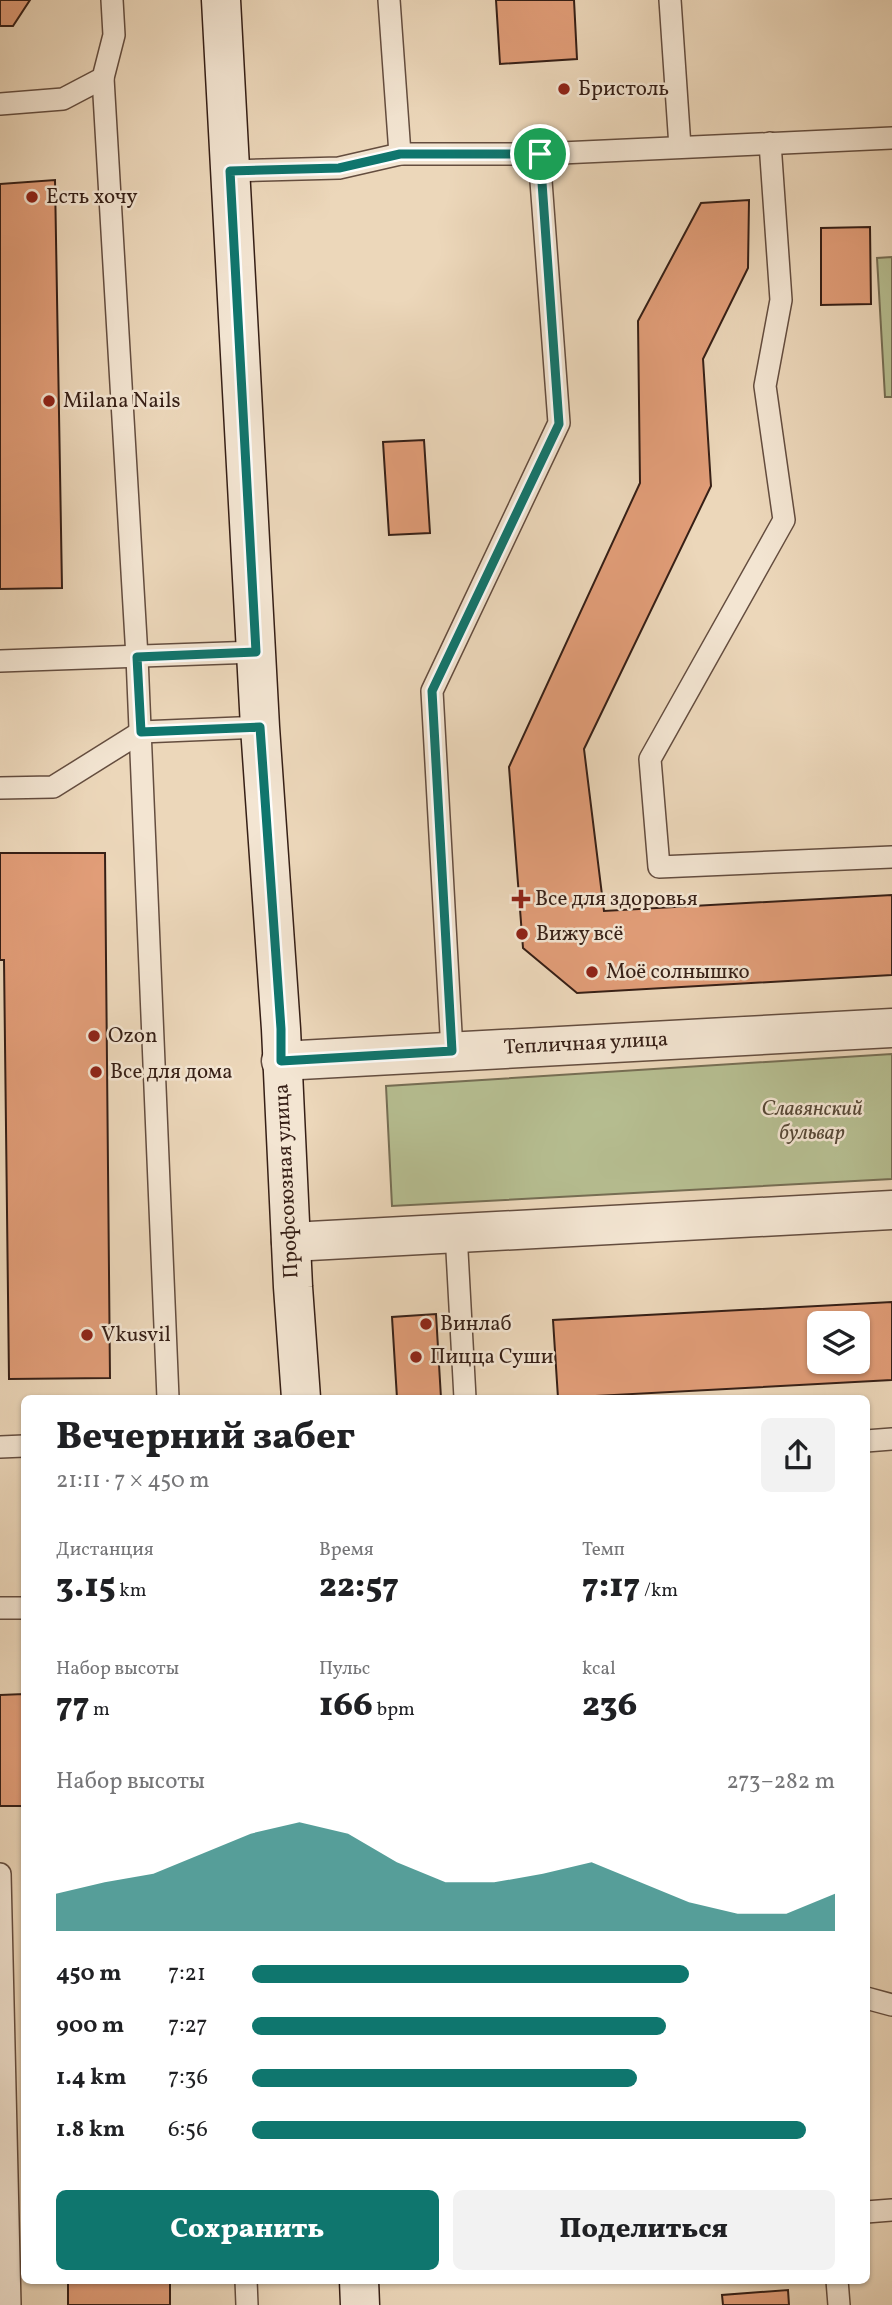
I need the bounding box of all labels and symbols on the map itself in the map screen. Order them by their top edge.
place label: Бристоль [578,75,669,104]
marker: Бристоль [556,81,572,97]
pin [510,124,570,184]
place label: Есть хочу [46,183,138,212]
marker: Есть хочу [24,189,40,205]
place label: Milana Nails [63,387,180,416]
marker: Milana Nails [41,393,57,409]
place label: Все для здоровья [535,885,698,914]
marker: Все для здоровья [513,891,529,907]
place label: Вижу всё [536,920,623,949]
marker: Вижу всё [514,926,530,942]
place label: Моё солнышко [606,958,750,987]
marker: Моё солнышко [584,964,600,980]
place label: Ozon [108,1022,158,1051]
street label: Тепличная улица [503,1025,669,1063]
marker: Ozon [86,1028,102,1044]
place label: Все для дома [110,1058,233,1087]
marker: Все для дома [88,1064,104,1080]
street label: Профсоюзная улица [267,1083,307,1279]
park label: Славянский бульвар [761,1095,863,1148]
place label: Винлаб [440,1310,512,1339]
marker: Винлаб [418,1316,434,1332]
place label: Vkusvil [101,1321,171,1350]
marker: Vkusvil [79,1327,95,1343]
place label: Пицца Суши [430,1343,554,1372]
marker: Пицца Суши [408,1349,424,1365]

